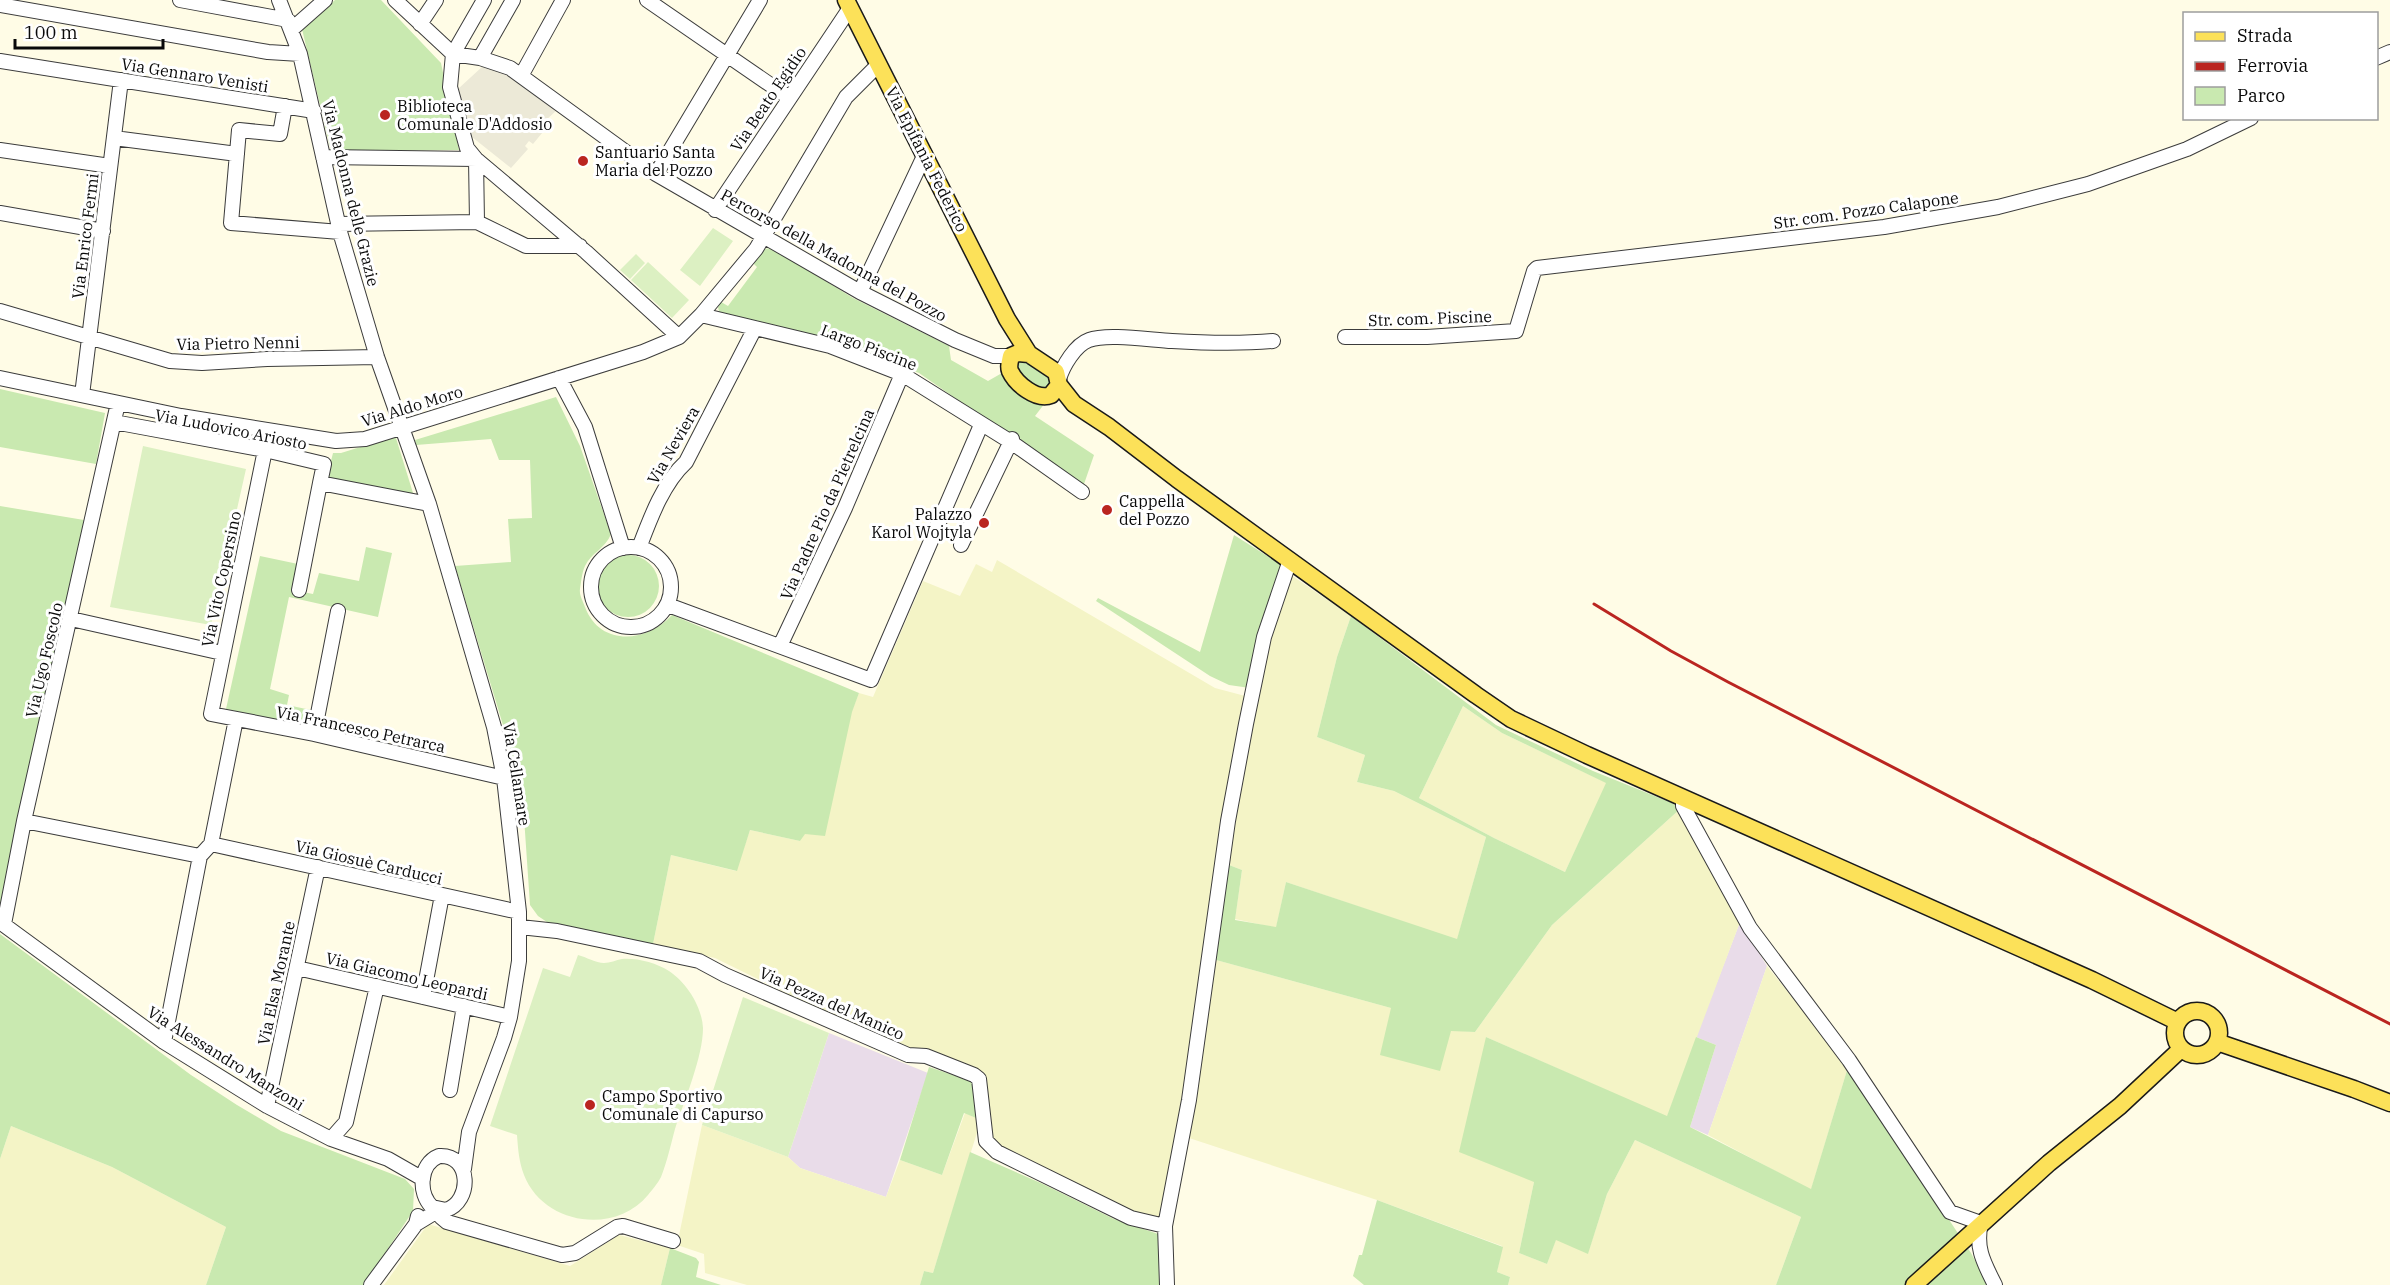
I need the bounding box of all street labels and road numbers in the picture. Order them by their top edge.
street label: Via Beato Egidio [726,43,810,155]
street label: Via Gennaro Venisti [120,53,270,97]
street label: Via Epifania Federico [882,83,972,235]
street label: Via Madonna delle Grazie [318,98,384,288]
street label: Via Enrico Fermi [67,172,103,300]
street label: Percorso della Madonna del Pozzo [718,184,950,326]
street label: Str. com. Pozzo Calapone [1772,187,1960,233]
street label: Str. com. Piscine [1368,306,1492,330]
street label: Largo Piscine [818,319,920,375]
street label: Via Pietro Nenni [176,332,300,354]
street label: Via Aldo Moro [359,381,465,431]
street label: Via Neviera [643,402,703,488]
street label: Via Ludovico Ariosto [153,404,309,454]
street label: Via Padre Pio da Pietrelcina [776,405,878,603]
street label: Via Vito Copersino [197,509,245,649]
street label: Via Ugo Foscolo [21,600,67,720]
street label: Via Francesco Petrarca [275,701,448,757]
street label: Via Cellamare [499,721,535,827]
street label: Via Giosuè Carducci [293,835,445,889]
street label: Via Elsa Morante [253,919,299,1047]
street label: Via Giacomo Leopardi [324,948,490,1004]
street label: Via Pezza del Manico [756,962,908,1044]
street label: Via Alessandro Manzoni [144,1002,308,1114]

